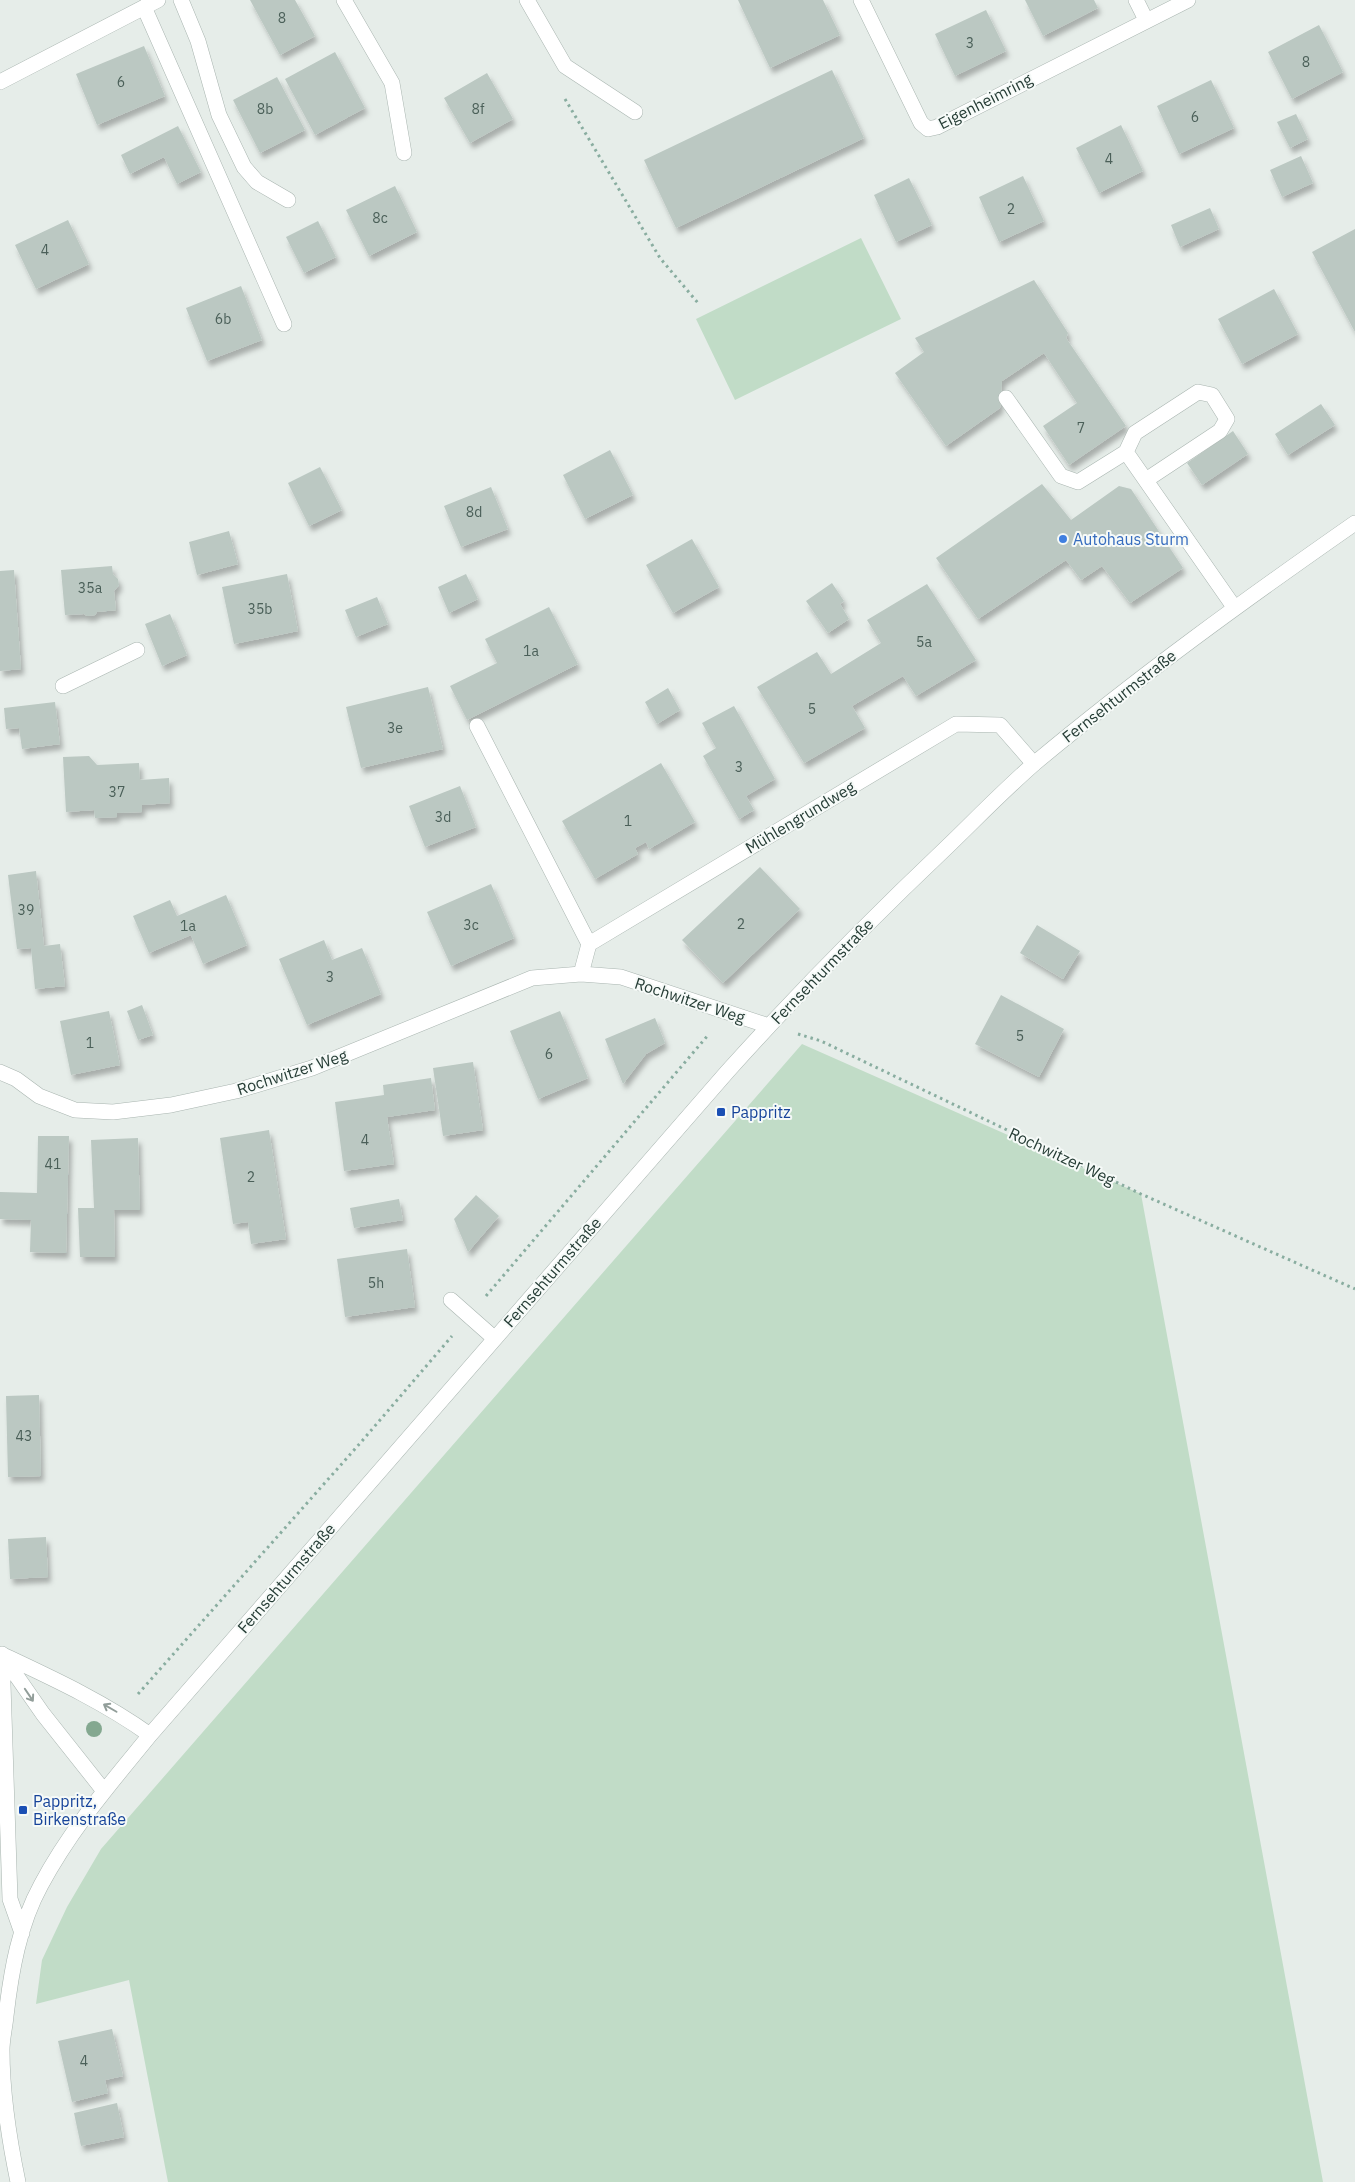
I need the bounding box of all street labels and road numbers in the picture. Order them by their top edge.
street label: Eigenheimring [935,69,1036,133]
street label: Fernsehturmstraße [1058,645,1180,747]
street label: Mühlengrundweg [741,776,859,858]
street label: Fernsehturmstraße [766,914,878,1028]
street label: Rochwitzer Weg [632,973,748,1027]
street label: Rochwitzer Weg [234,1045,350,1099]
street label: Rochwitzer Weg [1006,1123,1119,1190]
street label: Fernsehturmstraße [499,1213,605,1331]
street label: Fernsehturmstraße [233,1519,339,1637]

